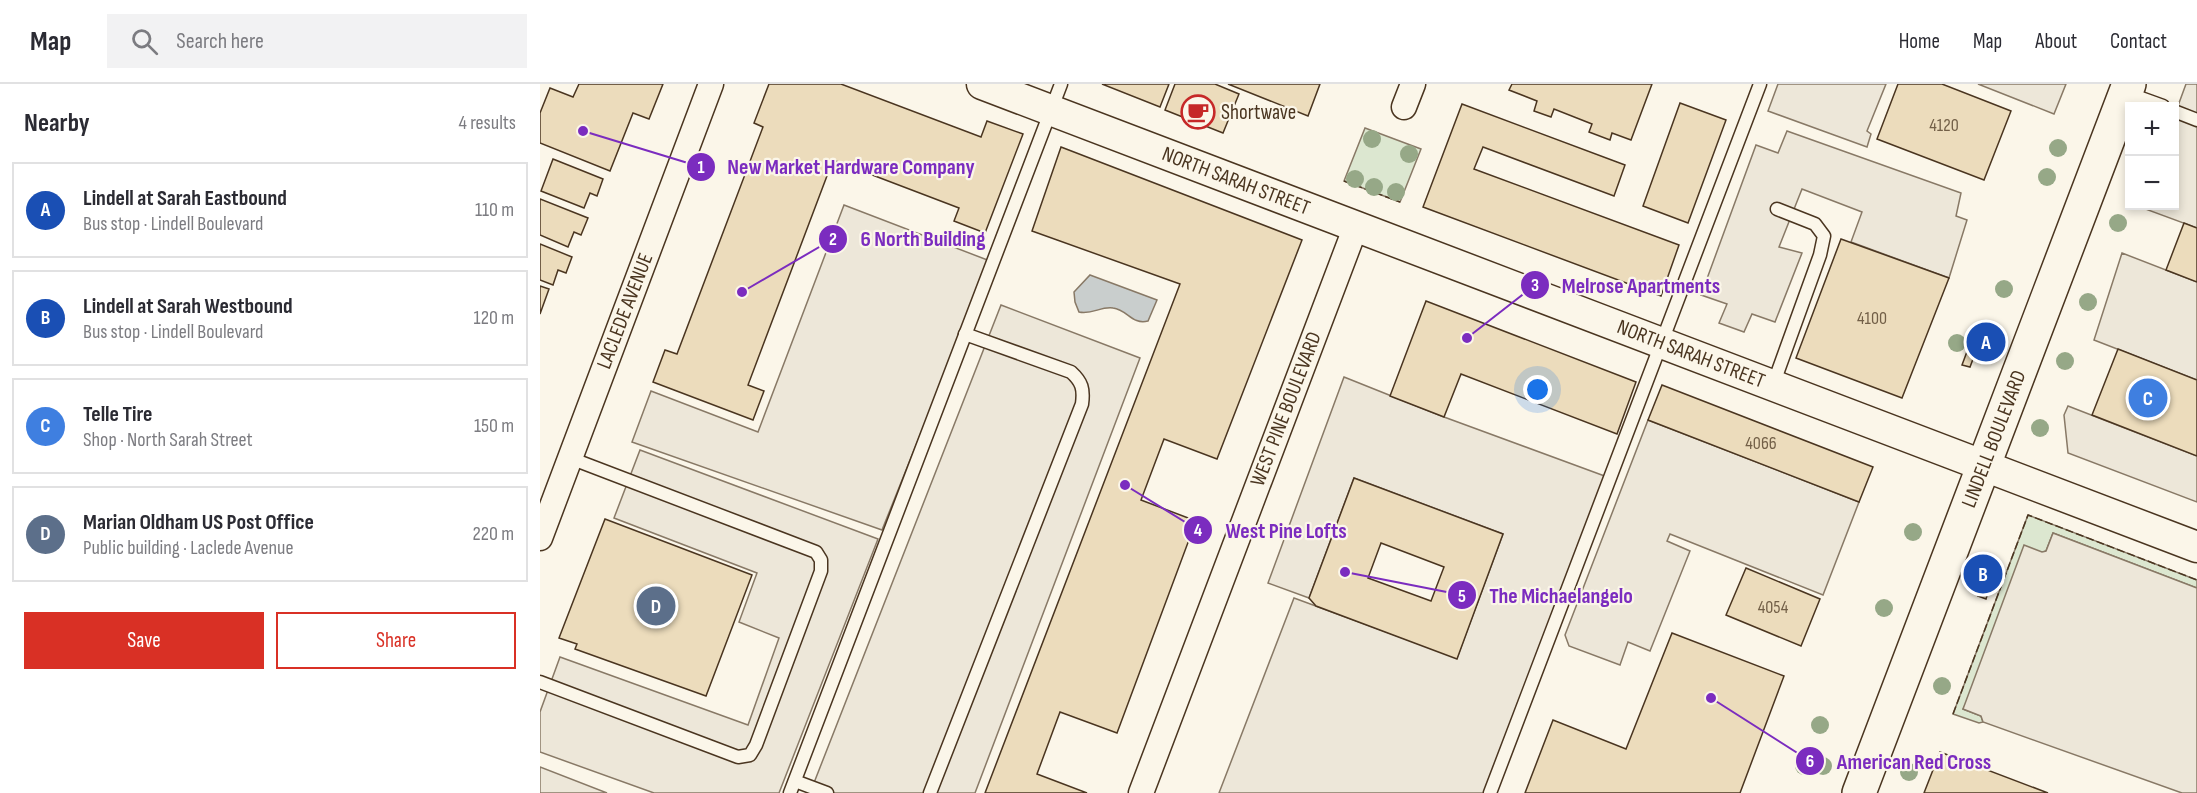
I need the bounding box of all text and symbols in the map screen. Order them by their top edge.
search box [107,14,527,68]
text: Map [30,25,71,58]
icon: search [128,25,161,58]
text: Search here [176,28,264,55]
text: Home [1899,29,1940,54]
text: Map [1973,29,2002,54]
text: About [2035,29,2077,54]
text: Contact [2110,29,2167,54]
cafe icon: Shortwave [1180,94,1216,130]
place label: Shortwave [1221,100,1296,125]
map controls [2125,102,2179,210]
button: + [2125,102,2179,156]
text: Nearby [24,108,90,139]
text: 4 results [459,111,516,135]
house number: 4120 [1929,115,1959,136]
street label: NORTH SARAH STREET [1159,141,1314,221]
callout: New Market Hardware Company [686,147,987,187]
text: New Market Hardware Company [727,154,975,181]
button: − [2125,156,2179,210]
text: 1 [697,157,705,178]
text: Lindell at Sarah Eastbound [83,185,287,212]
text: A [41,198,50,222]
text: 110 m [475,198,514,222]
text: Bus stop · Lindell Boulevard [83,212,263,236]
callout: 6 North Building [818,219,997,259]
text: 6 North Building [861,226,985,253]
text: 2 [829,229,837,250]
street label: LACLEDE AVENUE [591,250,659,372]
callout: Melrose Apartments [1520,265,1732,305]
text: Melrose Apartments [1562,273,1720,300]
text: 3 [1531,275,1539,296]
text: Lindell at Sarah Westbound [83,293,293,320]
text: B [41,306,50,330]
text: 120 m [474,306,514,330]
house number: 4100 [1857,308,1887,329]
street label: NORTH SARAH STREET [1614,314,1769,394]
text: Bus stop · Lindell Boulevard [83,320,263,344]
pin: A [1966,320,2006,364]
street label: WEST PINE BOULEVARD [1245,328,1327,490]
street label: LINDELL BOULEVARD [1956,367,2032,511]
your location [1523,375,1552,404]
pin: C [2128,376,2168,420]
text: Telle Tire [83,401,152,428]
text: C [40,414,51,438]
text: 150 m [474,414,514,438]
text: Shop · North Sarah Street [83,428,253,452]
house number: 4066 [1745,433,1777,454]
text: Marian Oldham US Post Office [83,509,314,536]
callout: West Pine Lofts [1183,510,1359,550]
text: West Pine Lofts [1225,518,1347,545]
text: 4 [1194,520,1203,541]
text: D [40,522,51,546]
text: 220 m [473,522,514,546]
text: Public building · Laclede Avenue [83,536,294,560]
pin: B [1964,552,2002,596]
callout: The Michaelangelo [1447,575,1644,615]
text: The Michaelangelo [1489,583,1633,610]
pin: D [636,584,676,628]
text: 5 [1458,586,1466,607]
house number: 4054 [1758,597,1789,618]
button: Save [24,612,264,669]
button: Share [276,612,516,669]
callout: American Red Cross [1795,741,2003,781]
text: American Red Cross [1836,749,1991,776]
text: 6 [1806,751,1814,772]

